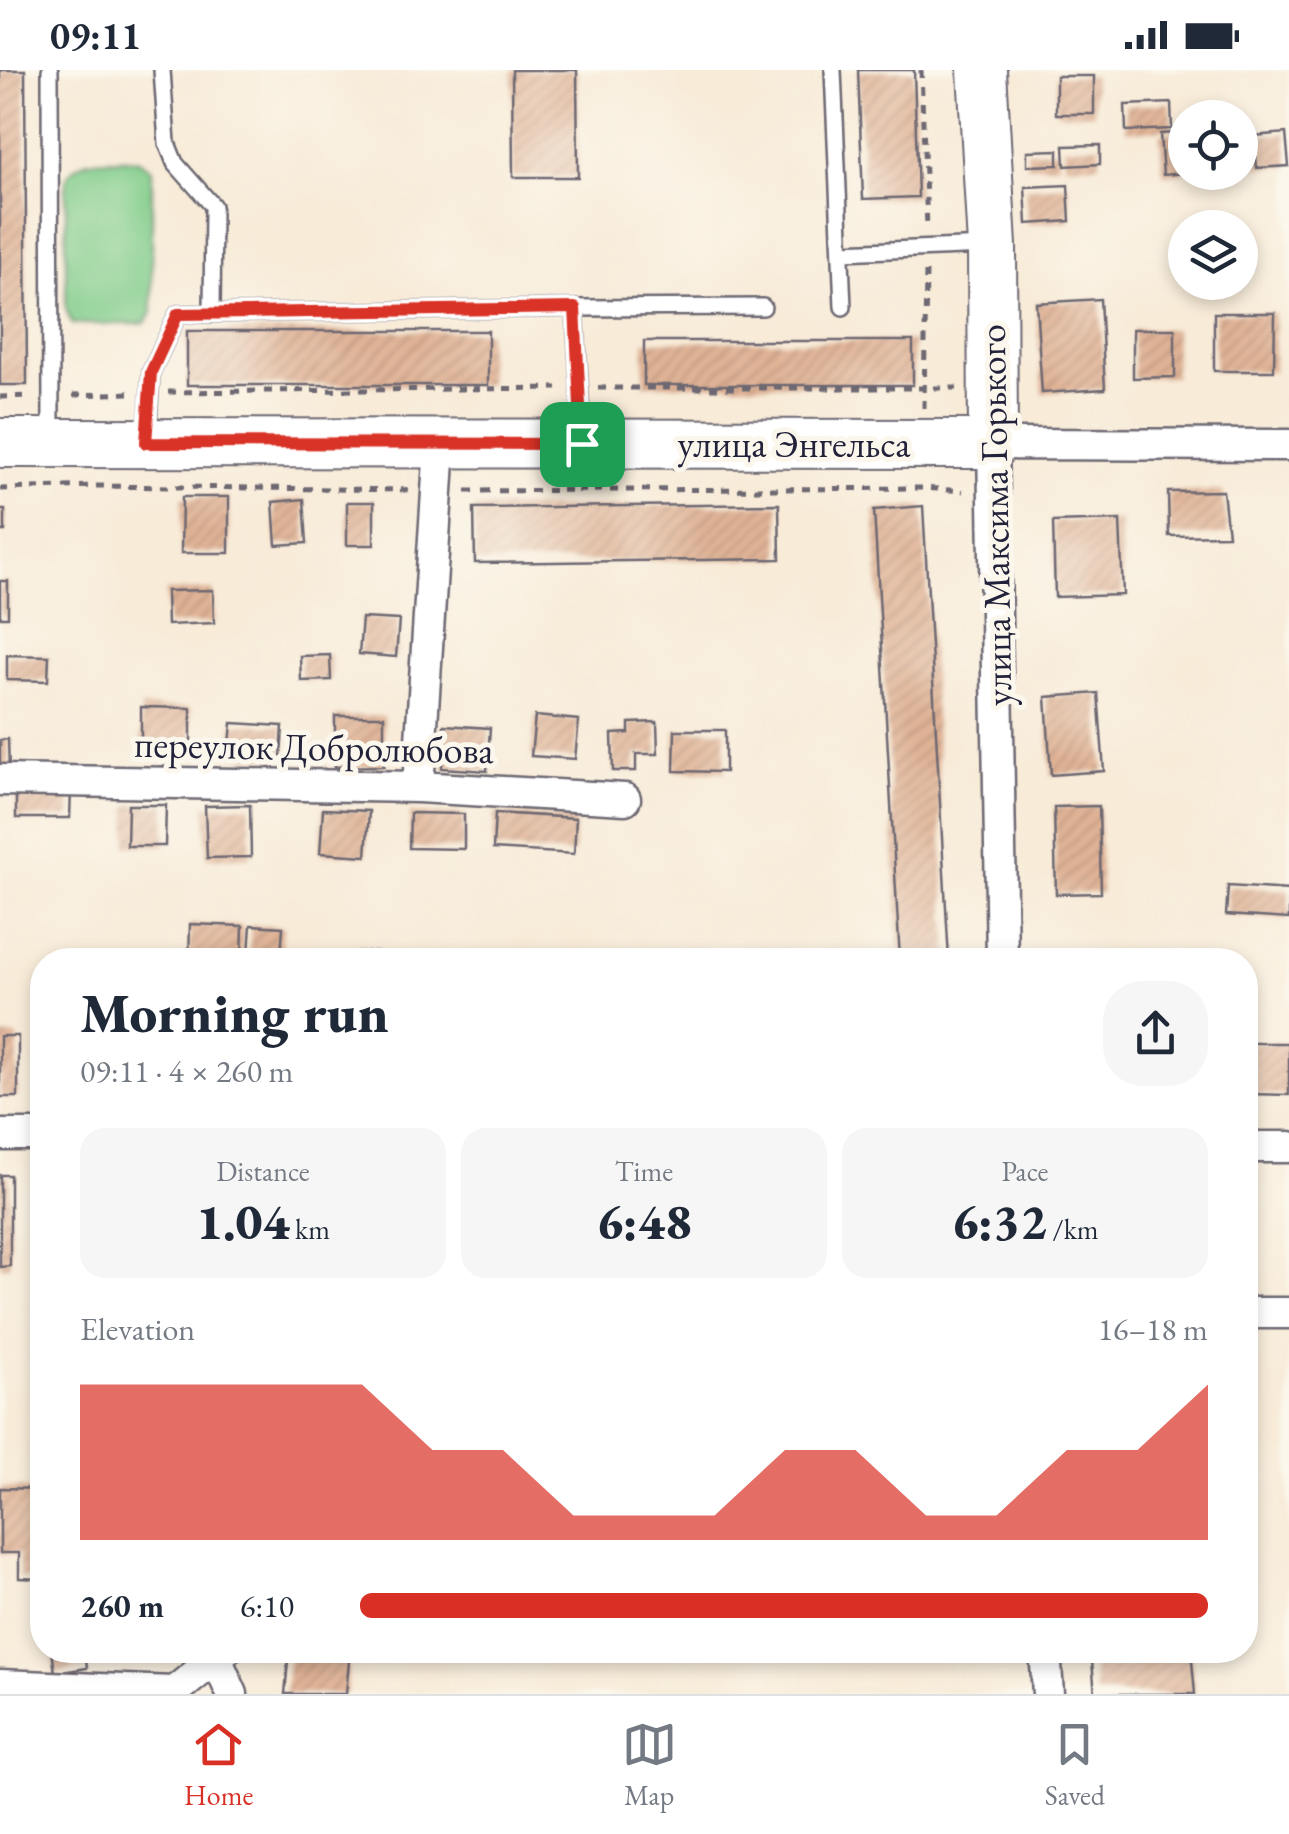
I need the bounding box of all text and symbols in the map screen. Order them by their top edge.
text: 09:11 [50,11,141,60]
map controls [1168,100,1258,300]
button: locate [1168,100,1258,190]
button: layers [1168,210,1258,300]
street label: улица Максима Горького [967,324,1022,706]
pin [540,402,625,487]
icon: arrive [555,417,610,472]
street label: улица Энгельса [678,419,911,468]
street label: переулок Добролюбова [134,719,495,774]
text: Morning run [80,977,389,1048]
button: share [1103,981,1208,1086]
text: 09:11 · 4 × 260 m [80,1050,293,1092]
text: Distance [216,1153,310,1189]
text: Time [615,1153,673,1189]
text: Pace [1002,1153,1048,1189]
text: 1.04 [196,1189,290,1254]
text: 6:48 [596,1189,692,1254]
text: 6:32 [951,1189,1047,1254]
text: km [290,1211,330,1247]
text: /km [1047,1211,1099,1247]
text: Elevation [80,1308,195,1350]
text: 16–18 m [1098,1308,1208,1350]
text: 260 m [80,1585,164,1627]
text: 6:10 [240,1585,294,1627]
tab: Home [184,1717,253,1813]
tab: Map [622,1717,677,1813]
tab: Saved [1045,1717,1105,1813]

